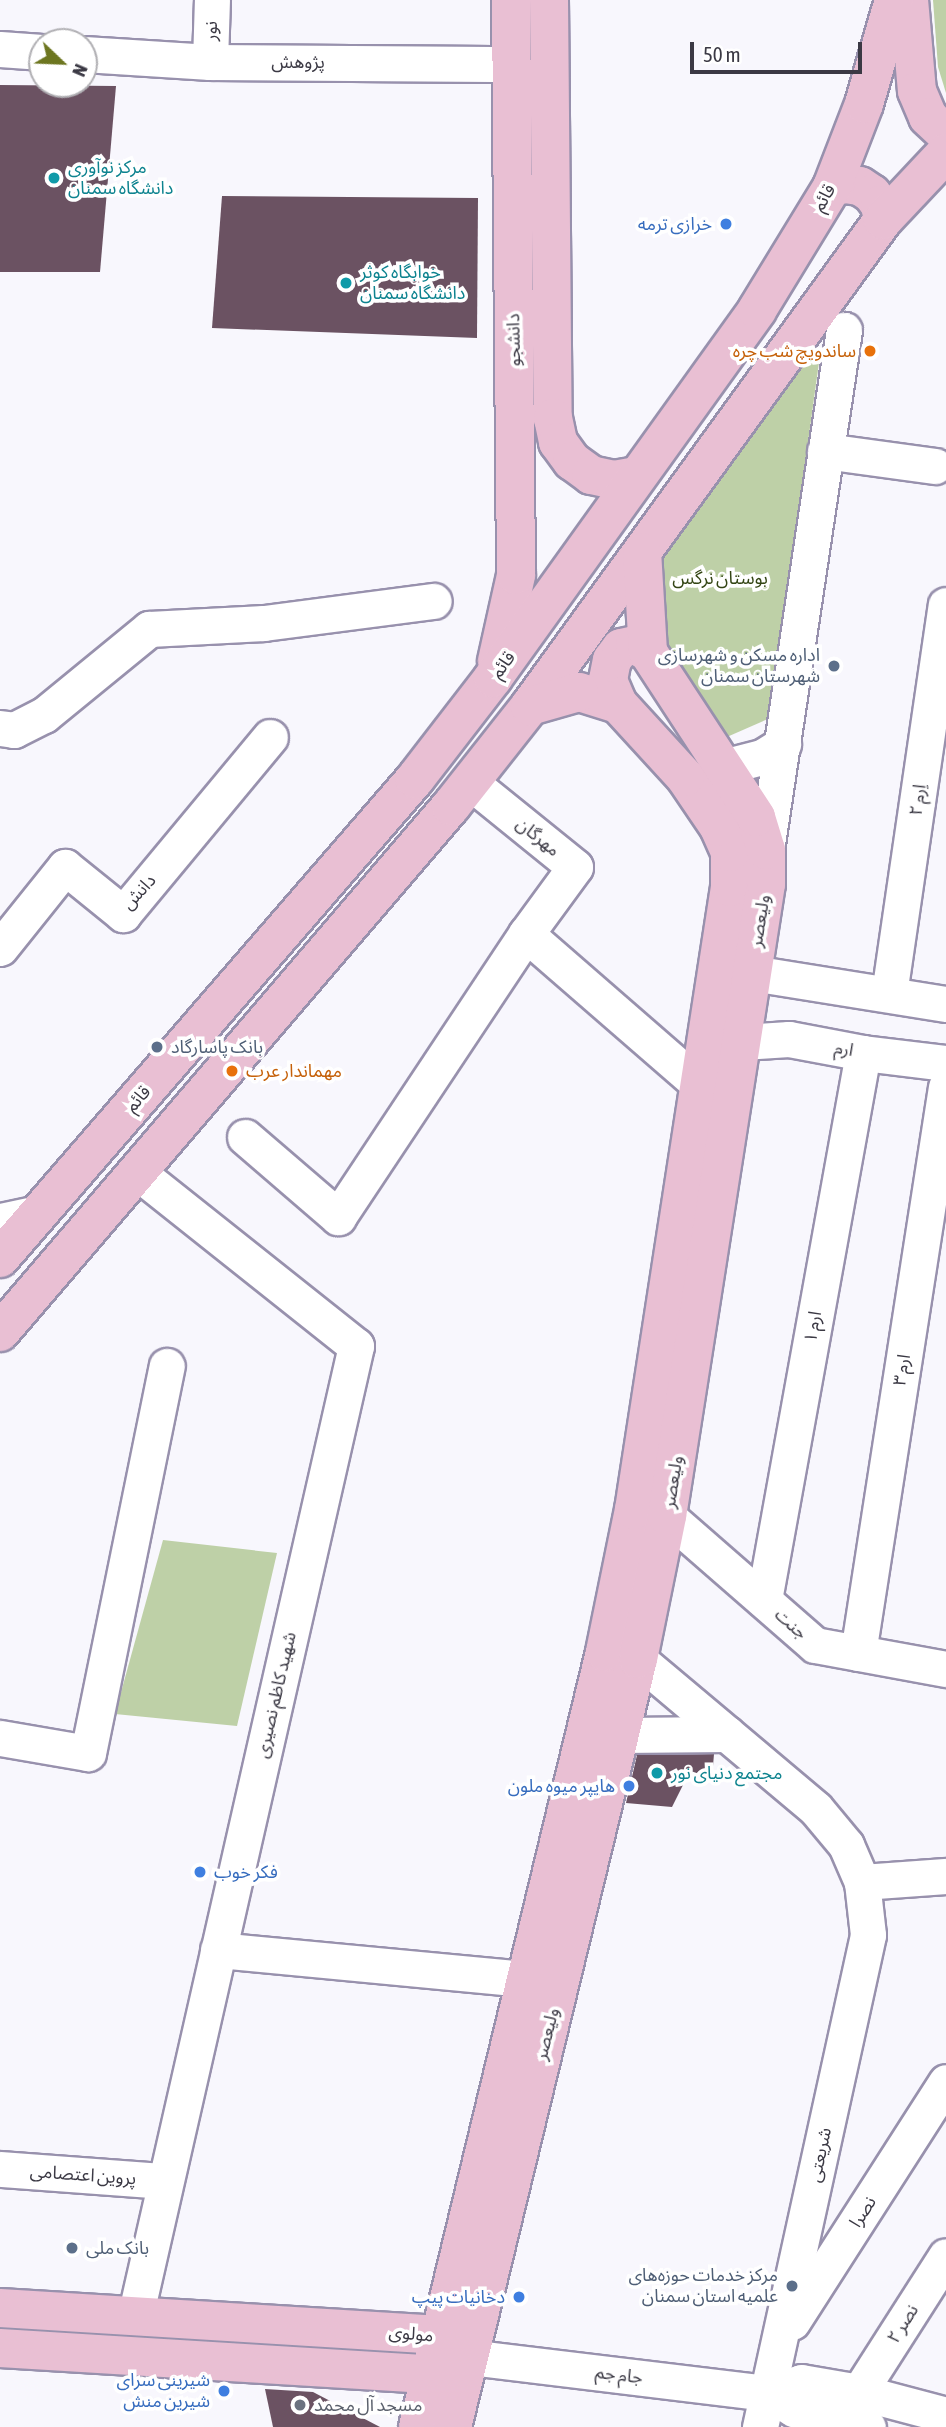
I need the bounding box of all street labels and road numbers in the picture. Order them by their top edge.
street label: نور [200,21,222,41]
street label: پژوهش [271,51,325,73]
street label: قائم [808,180,840,216]
street label: دانشجو [503,313,525,367]
street label: قائم [486,647,520,683]
street label: اِرم ۲ [905,783,931,817]
street label: مهرگان [512,813,564,861]
street label: دانش [117,870,161,914]
street label: ولیعصر [745,893,775,949]
street label: ارم [833,1037,855,1061]
street label: قائم [121,1081,155,1117]
street label: ارم ۱ [800,1310,826,1344]
street label: ارم ۳ [889,1353,915,1387]
street label: ولیعصر [658,1454,688,1510]
street label: جنت [770,1604,812,1644]
street label: شهید کاظم نصیری [251,1630,301,1760]
street label: ولیعصر [530,2006,564,2062]
street label: شریعتی [804,2126,836,2184]
street label: پروین اعتصامی [29,2161,137,2189]
street label: نصرا [845,2192,881,2232]
street label: نصر ۲ [883,2301,923,2347]
street label: مولوی [388,2321,434,2347]
street label: جام جم [594,2361,644,2389]

